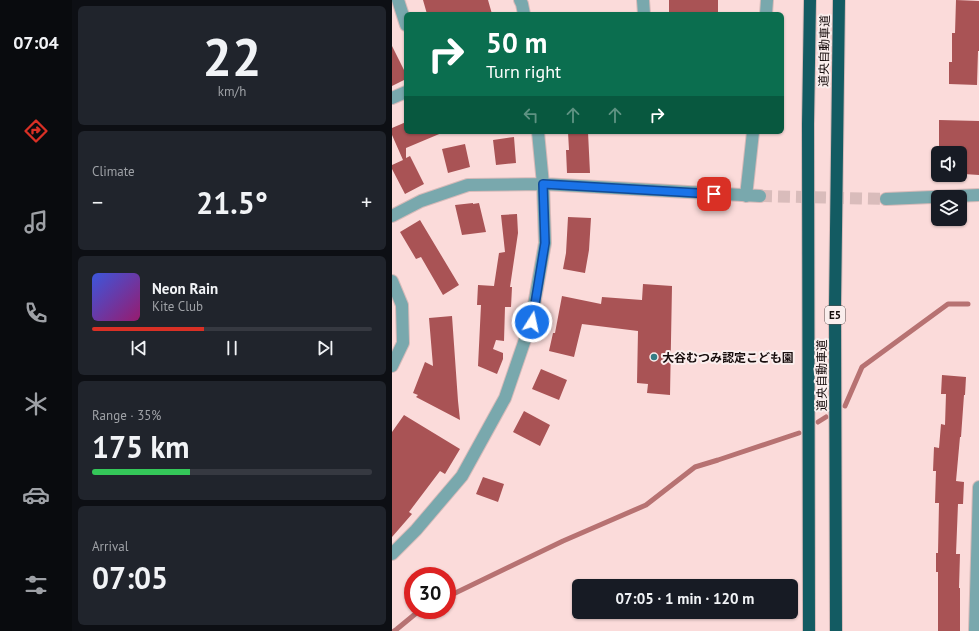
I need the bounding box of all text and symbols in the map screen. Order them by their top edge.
street label: 道央自動車道 [816,15,832,87]
text: 22 [203,23,261,90]
text: 50 m [486,24,547,61]
icon: right [420,28,472,80]
text: 07:04 [13,31,59,54]
text: Turn right [486,60,561,83]
text: km/h [218,83,246,100]
icon: left [520,104,542,126]
icon: ahead [562,104,584,126]
icon: ahead [604,104,626,126]
icon: right [646,104,668,126]
icon: directions [22,117,50,145]
map controls [931,146,967,226]
button: sound [931,146,967,182]
text: Climate [92,163,135,180]
pin [697,177,731,211]
text: 21.5° [196,183,268,222]
icon: arrive [703,183,725,205]
text: − [92,188,103,216]
text: + [361,188,372,216]
button: layers [931,190,967,226]
icon: music [22,208,50,236]
text: Neon Rain [152,279,218,298]
text: Kite Club [152,298,203,315]
icon: phone [22,299,50,327]
position arrow [511,301,553,343]
road number: E5 [825,306,845,324]
icon: previous [128,337,150,359]
icon: pause [221,337,243,359]
icon: next [314,337,336,359]
street label: 道央自動車道 [814,339,829,411]
place label: 大谷むつみ認定こども園 [662,350,794,365]
marker: 大谷むつみ認定こども園 [649,352,659,362]
icon: climate [22,390,50,418]
text: Range · 35% [92,407,161,424]
text: 175 km [92,427,190,466]
icon: car [22,481,50,509]
text: Arrival [92,538,128,555]
text: 07:05 [92,558,168,597]
speed limit sign: 30 [404,567,456,619]
icon: filters [22,571,50,599]
text: 07:05 · 1 min · 120 m [616,589,754,608]

